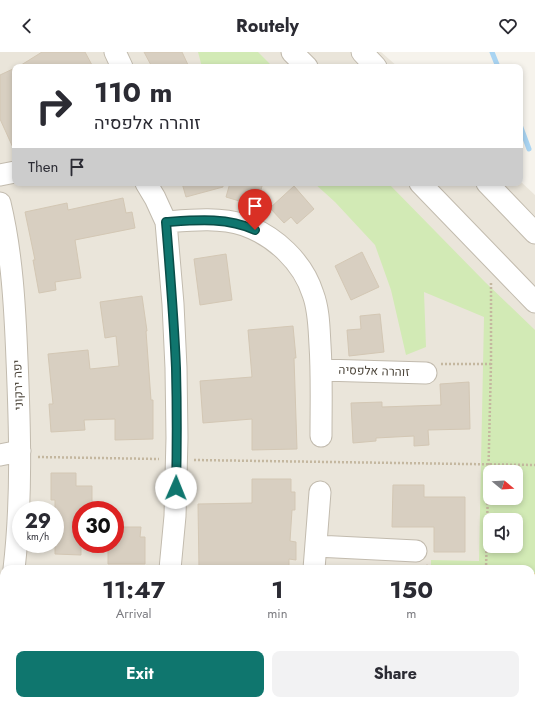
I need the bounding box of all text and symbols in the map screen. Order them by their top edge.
text: Routely [236,13,299,39]
icon: back [16,15,38,37]
icon: heart [497,15,519,37]
text: 110 m [94,72,172,113]
icon: right [28,80,80,132]
text: זוהרה אלפסיה [94,110,201,136]
text: Then [28,156,58,178]
icon: arrive [66,156,88,178]
pin [238,189,272,230]
icon: arrive [244,195,266,217]
street label: יפה ירקוני [8,360,28,410]
street label: זוהרה אלפסיה [338,361,410,381]
north arrow [483,465,523,505]
map controls [483,465,523,553]
position arrow [155,467,197,509]
speed limit sign: 30 [72,501,124,553]
text: 29 [25,507,51,536]
button: sound [483,513,523,553]
text: km/h [27,529,49,544]
text: 11:47 [102,572,165,607]
text: 1 [271,572,283,607]
text: 150 [389,572,433,607]
text: Arrival [116,604,152,623]
text: min [267,604,288,623]
text: m [406,604,416,623]
button: Exit [16,651,264,697]
button: Share [272,651,519,697]

